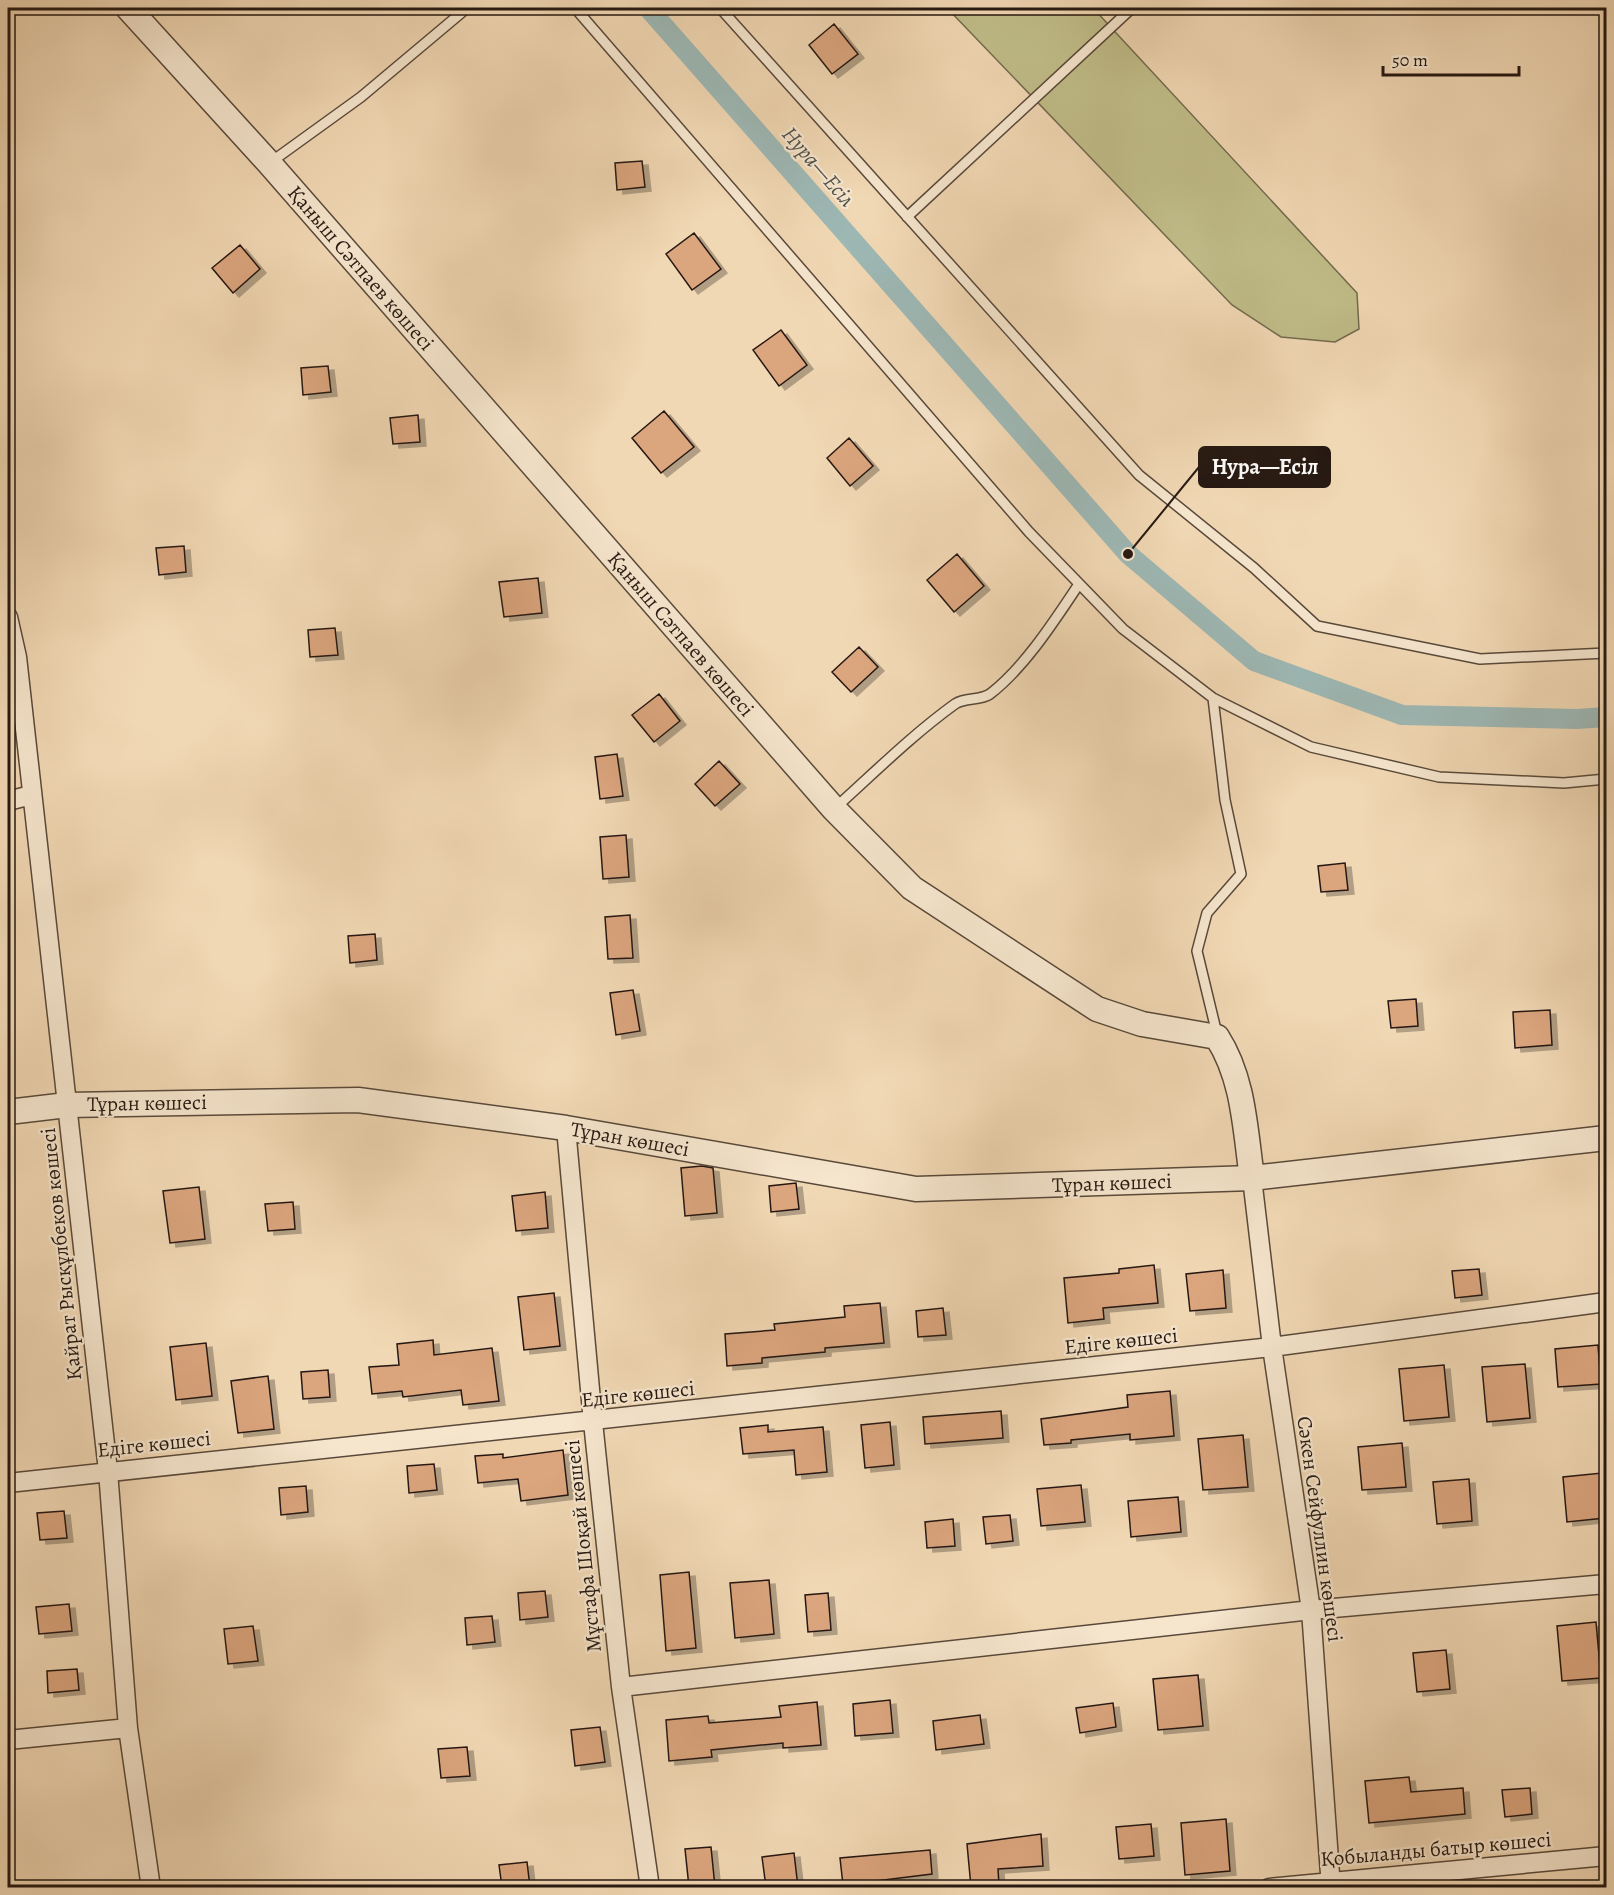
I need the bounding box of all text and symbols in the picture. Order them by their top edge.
scale bar [1383,39,1520,77]
text: 50 m [1392,48,1428,72]
water label: Нура—Есіл [775,120,862,214]
street label: Қаныш Сәтпаев көшесі [281,179,441,357]
callout: Нура—Есіл [1199,447,1330,487]
text: Нура—Есіл [1211,452,1319,482]
street label: Қаныш Сәтпаев көшесі [601,545,761,723]
street label: Тұран көшесі [87,1088,207,1118]
street label: Тұран көшесі [568,1115,692,1163]
street label: Қайрат Рысқұлбеков көшесі [34,1126,88,1382]
street label: Тұран көшесі [1052,1167,1173,1199]
street label: Едіге көшесі [1063,1321,1179,1361]
street label: Едіге көшесі [580,1374,696,1414]
street label: Сәкен Сейфуллин көшесі [1290,1414,1350,1644]
street label: Едіге көшесі [96,1424,212,1464]
street label: Мұстафа Шоқай көшесі [558,1438,608,1654]
street label: Қобыланды батыр көшесі [1319,1825,1553,1873]

